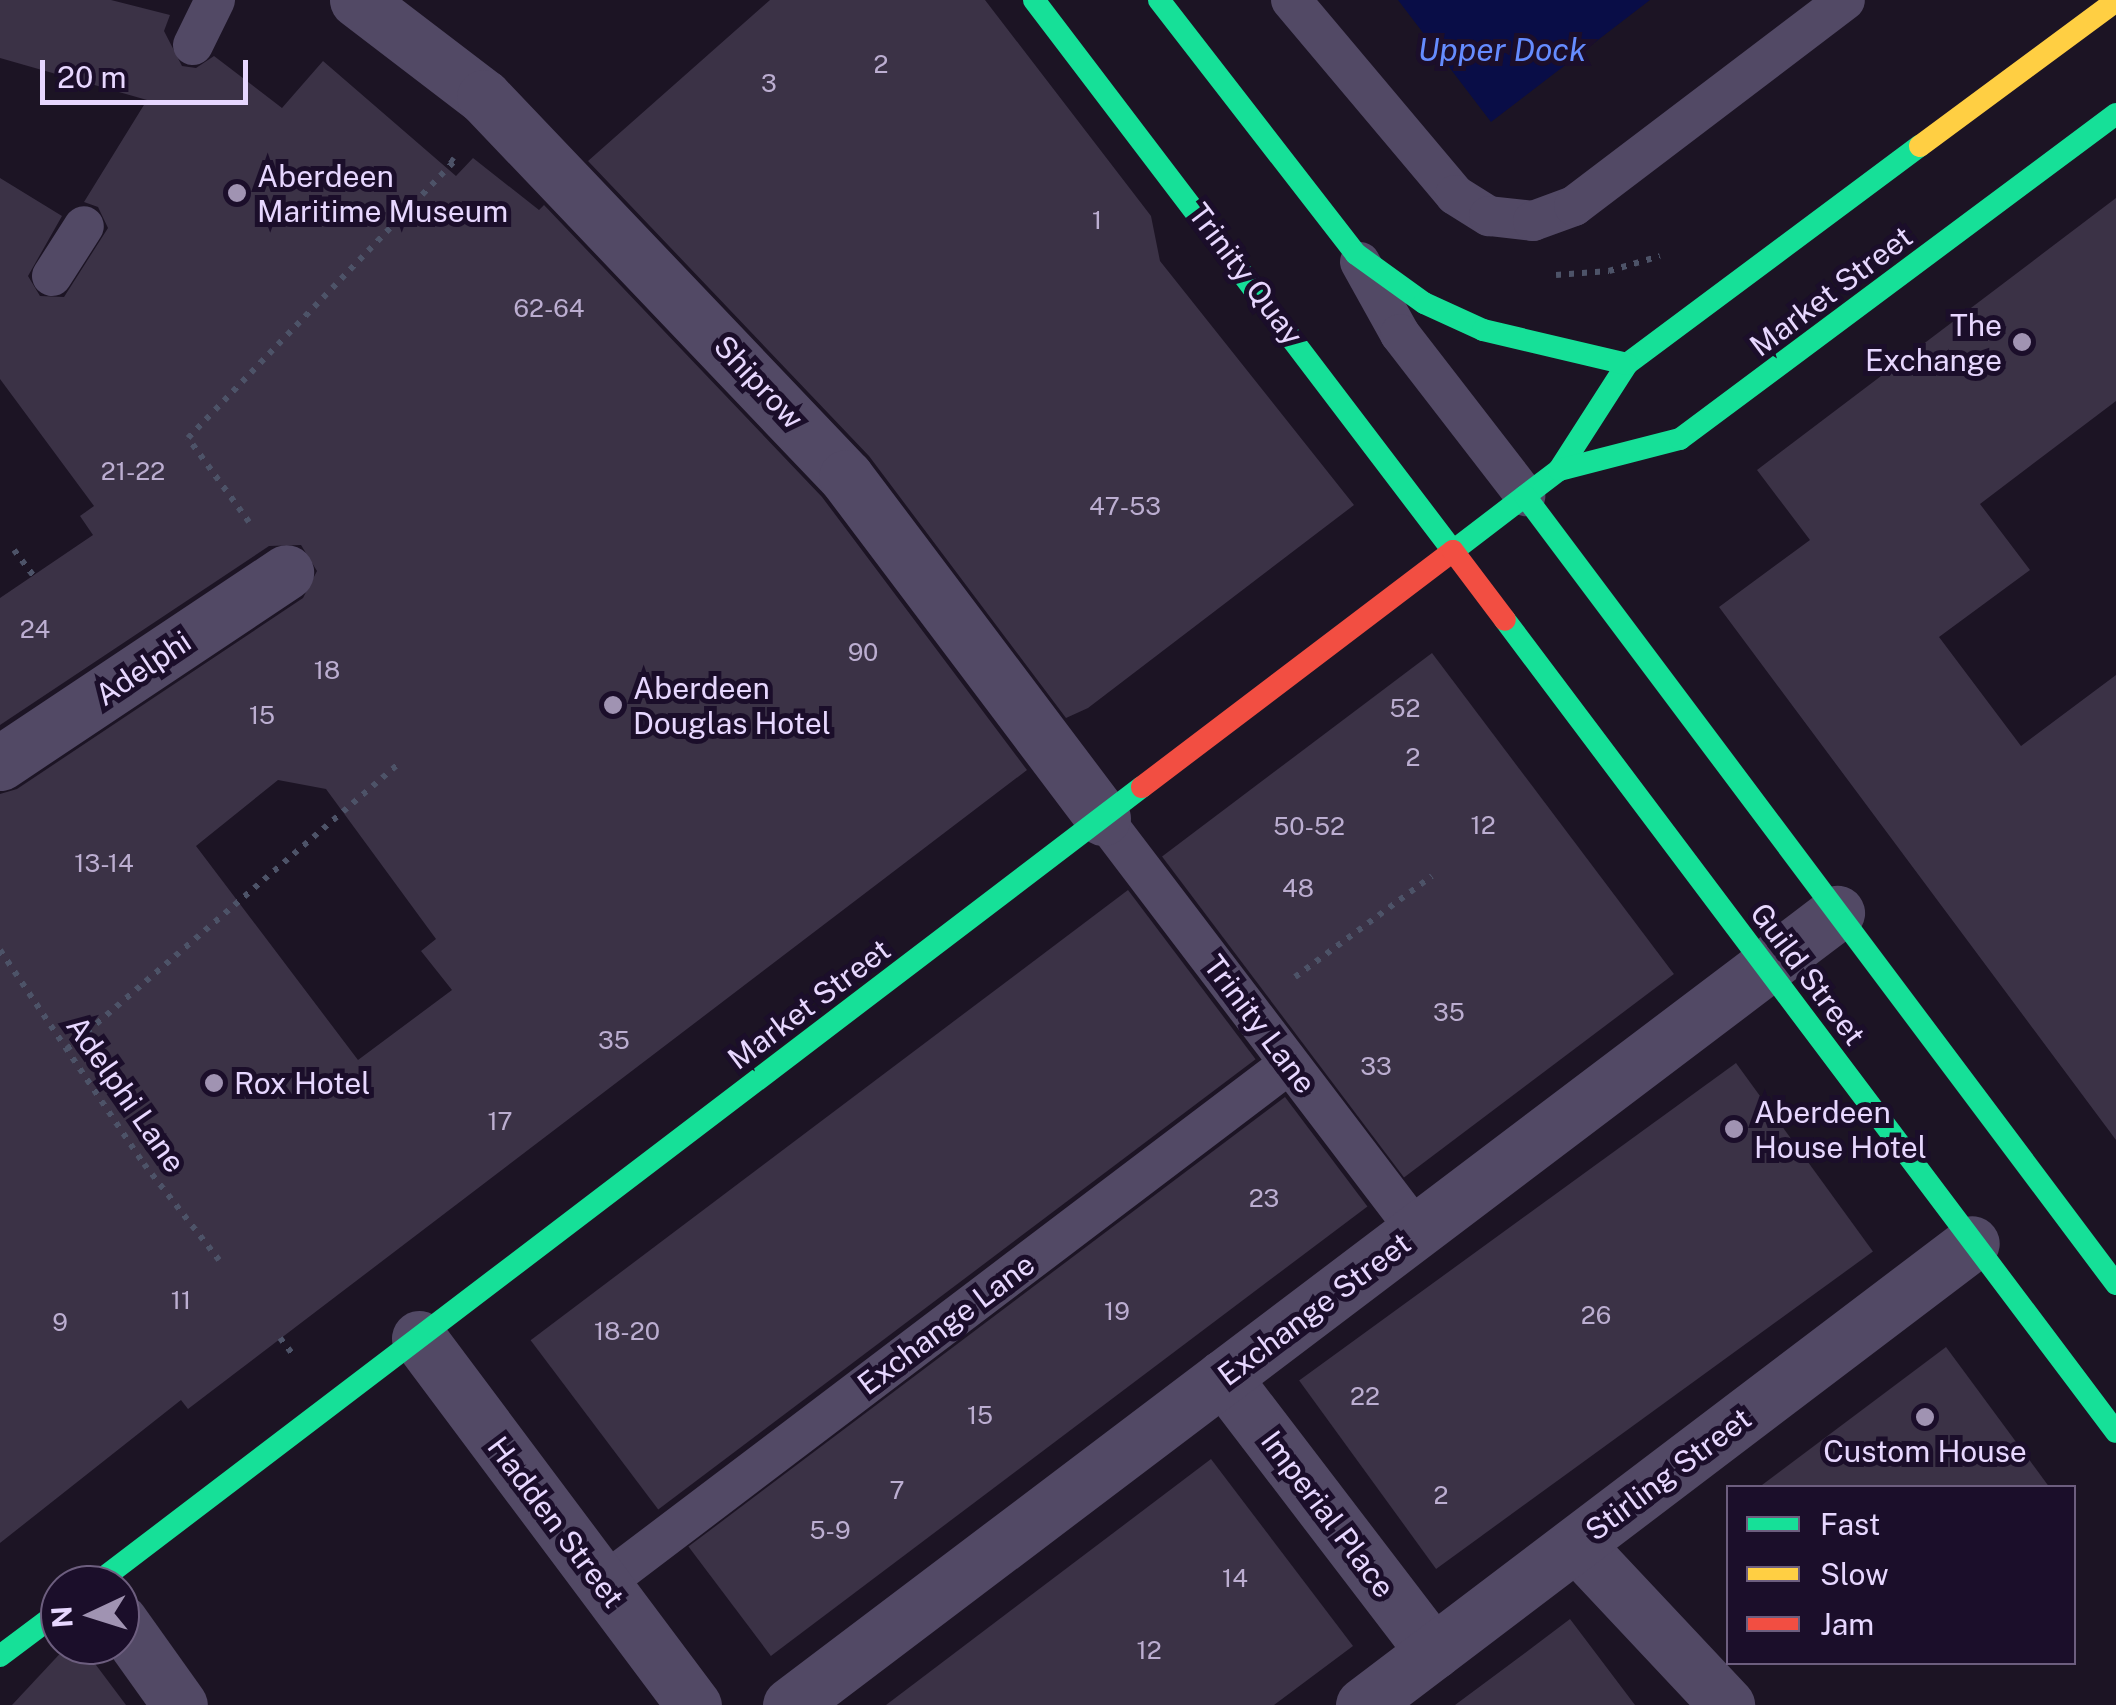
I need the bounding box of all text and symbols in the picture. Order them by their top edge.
water label: Upper Dock [1418,31,1586,69]
scale bar [45,40,252,102]
house number: 2 [874,49,888,79]
text: 20 m [57,59,126,95]
house number: 3 [761,68,777,98]
place label: Aberdeen Maritime Museum [257,158,508,228]
marker: Aberdeen Maritime Museum [226,182,248,204]
street label: Trinity Quay [1181,196,1311,352]
house number: 1 [1092,205,1102,235]
street label: Market Street [1743,218,1919,364]
house number: 62-64 [513,293,585,323]
place label: The Exchange [1865,307,2002,378]
street label: Shiprow [707,328,811,436]
marker: The Exchange [2011,331,2033,353]
house number: 21-22 [101,456,165,486]
house number: 47-53 [1089,491,1161,521]
house number: 24 [20,614,50,644]
street label: Adelphi [88,623,198,713]
house number: 90 [848,637,878,667]
house number: 18 [314,655,340,685]
place label: Aberdeen Douglas Hotel [633,670,831,740]
house number: 52 [1390,693,1420,723]
marker: Aberdeen Douglas Hotel [602,694,624,716]
house number: 15 [249,700,275,730]
house number: 2 [1406,742,1420,772]
house number: 12 [1470,810,1496,840]
house number: 50-52 [1273,811,1345,841]
house number: 13-14 [74,848,134,878]
house number: 48 [1282,873,1314,903]
street label: Guild Street [1743,896,1873,1052]
street label: Market Street [721,931,897,1077]
street label: Trinity Lane [1196,948,1324,1100]
house number: 35 [1433,997,1465,1027]
street label: Adelphi Lane [59,1009,193,1179]
house number: 35 [598,1025,630,1055]
house number: 33 [1360,1051,1392,1081]
place label: Rox Hotel [234,1065,370,1101]
marker: Rox Hotel [203,1072,225,1094]
place label: Aberdeen House Hotel [1754,1094,1927,1164]
house number: 17 [487,1106,513,1136]
marker: Aberdeen House Hotel [1723,1118,1745,1140]
house number: 23 [1249,1183,1279,1213]
street label: Exchange Street [1211,1225,1417,1393]
street label: Exchange Lane [850,1246,1042,1402]
house number: 11 [171,1285,191,1315]
house number: 19 [1104,1296,1130,1326]
house number: 26 [1581,1300,1611,1330]
house number: 9 [52,1307,68,1337]
house number: 18-20 [594,1316,660,1346]
house number: 22 [1350,1381,1380,1411]
house number: 15 [967,1400,993,1430]
street label: Stirling Street [1578,1400,1758,1548]
marker: Custom House [1914,1406,1936,1428]
street label: Imperial Place [1254,1424,1402,1604]
street label: Hadden Street [480,1430,632,1614]
place label: Custom House [1823,1433,2027,1469]
house number: 7 [889,1475,905,1505]
house number: 2 [1434,1480,1448,1510]
legend [1726,1485,2076,1665]
text: Fast [1820,1506,1880,1542]
house number: 5-9 [809,1515,851,1545]
text: Slow [1820,1556,1889,1592]
house number: 14 [1222,1563,1248,1593]
north arrow [40,1565,140,1665]
text: N [44,1605,79,1629]
text: Jam [1820,1606,1874,1642]
house number: 12 [1136,1635,1162,1665]

